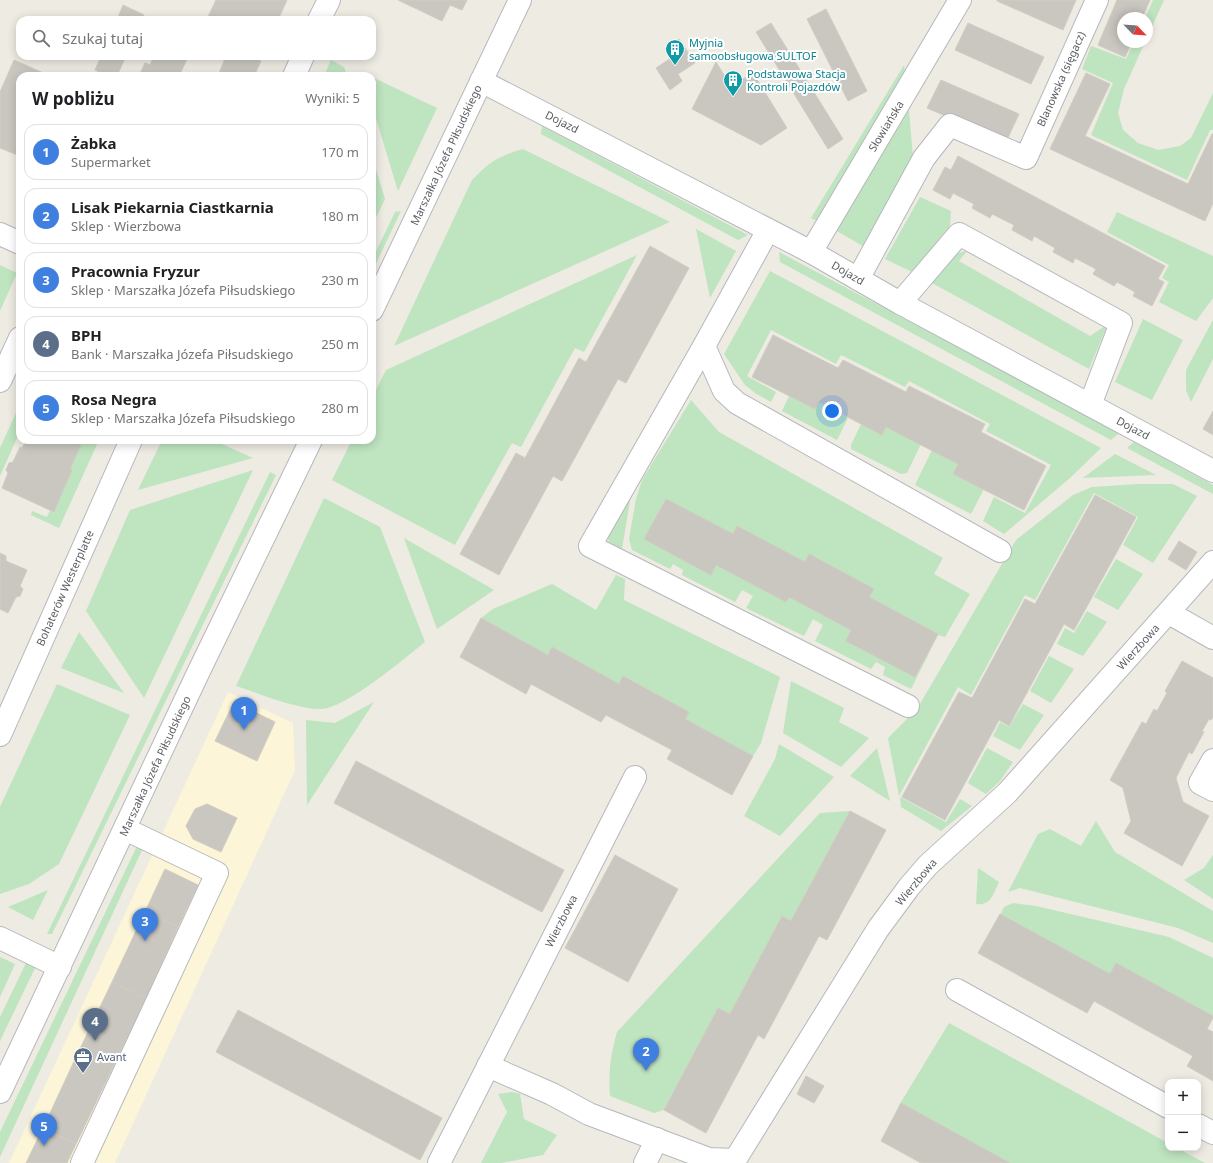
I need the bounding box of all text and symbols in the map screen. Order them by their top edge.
north arrow [1117,12,1153,48]
search box [16,16,376,60]
icon: search [30,27,52,49]
text: Szukaj tutaj [62,28,143,48]
street label: Blanowska (sięgacz) [1033,29,1088,129]
place label: Myjnia samoobsługowa SULTOF [689,35,817,63]
building icon: Myjnia samoobsługowa SULTOF [664,38,686,66]
place label: Podstawowa Stacja Kontroli Pojazdów [747,66,846,94]
building icon: Podstawowa Stacja Kontroli Pojazdów [722,69,744,97]
street label: Marszałka Józefa Piłsudskiego [406,82,485,228]
text: W pobliżu [32,87,115,110]
text: Wyniki: 5 [305,89,360,107]
street label: Słowiańska [864,97,907,154]
street label: Dojazd [543,107,582,136]
text: Żabka [71,133,116,153]
text: 1 [42,143,50,161]
text: 170 m [321,143,359,161]
text: Supermarket [71,153,151,171]
text: Lisak Piekarnia Ciastkarnia [71,197,274,217]
text: 2 [42,207,50,225]
text: 180 m [321,207,359,225]
text: Sklep · Wierzbowa [71,217,181,235]
street label: Dojazd [829,257,867,288]
text: Pracownia Fryzur [71,261,200,281]
text: 3 [42,271,50,289]
text: 230 m [321,271,359,289]
text: Sklep · Marszałka Józefa Piłsudskiego [71,281,295,299]
text: BPH [71,325,102,345]
text: 4 [42,335,50,353]
text: 250 m [321,335,359,353]
text: Bank · Marszałka Józefa Piłsudskiego [71,345,293,363]
text: Rosa Negra [71,389,157,409]
text: 5 [42,399,50,417]
text: 280 m [321,399,359,417]
your location [822,401,842,421]
text: Sklep · Marszałka Józefa Piłsudskiego [71,409,295,427]
street label: Dojazd [1114,413,1152,443]
street label: Bohaterów Westerplatte [32,527,97,648]
street label: Wierzbowa [1113,620,1162,673]
street label: Marszałka Józefa Piłsudskiego [115,693,194,839]
pin: 1 [231,697,257,730]
street label: Wierzbowa [892,855,940,908]
street label: Wierzbowa [541,892,580,950]
pin: 3 [132,908,158,941]
pin: 4 [82,1008,108,1041]
pin: 2 [633,1038,659,1071]
office icon: Avant [72,1046,94,1074]
place label: Avant [97,1049,127,1064]
map controls [1165,1079,1201,1151]
button: + [1165,1079,1201,1115]
pin: 5 [31,1113,57,1146]
button: − [1165,1115,1201,1151]

